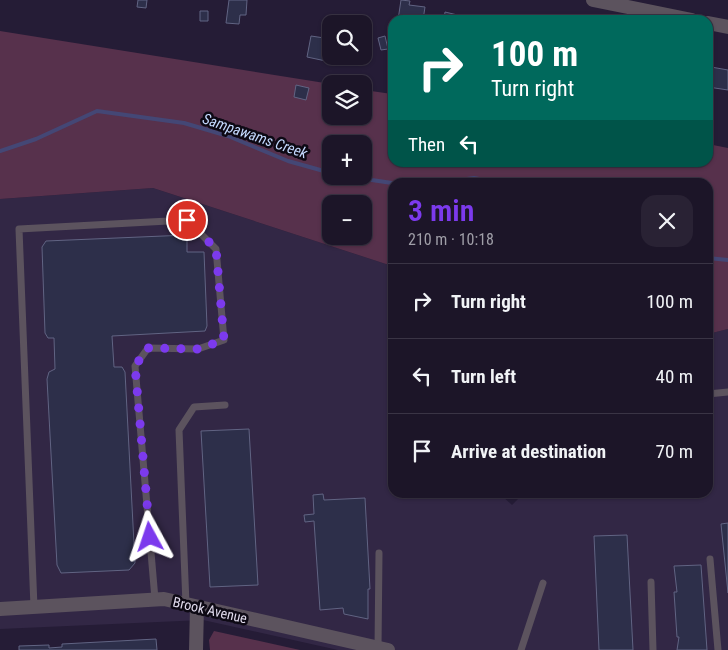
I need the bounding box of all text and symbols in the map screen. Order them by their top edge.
map controls [322,15,372,245]
button: search [322,15,372,65]
text: 100 m [491,34,578,75]
icon: right [408,35,473,100]
button: layers [322,75,372,125]
text: Turn right [491,76,574,101]
water label: Sampawams Creek [200,110,310,163]
icon: left [455,130,483,158]
text: Then [408,133,445,156]
button: + [322,135,372,185]
text: 3 min [408,193,474,228]
button: − [322,195,372,245]
button: close [641,195,693,247]
pin [166,199,208,241]
icon: arrive [173,206,201,234]
text: 210 m · 10:18 [408,230,494,249]
icon: right [408,287,436,315]
text: Turn right [451,290,526,313]
text: 100 m [646,290,693,313]
icon: left [408,362,436,390]
text: Turn left [451,365,516,388]
text: 40 m [656,365,693,388]
icon: arrive [408,437,436,465]
text: Arrive at destination [451,440,606,463]
text: 70 m [656,440,693,463]
position arrow [123,510,175,562]
street label: Brook Avenue [171,594,249,626]

